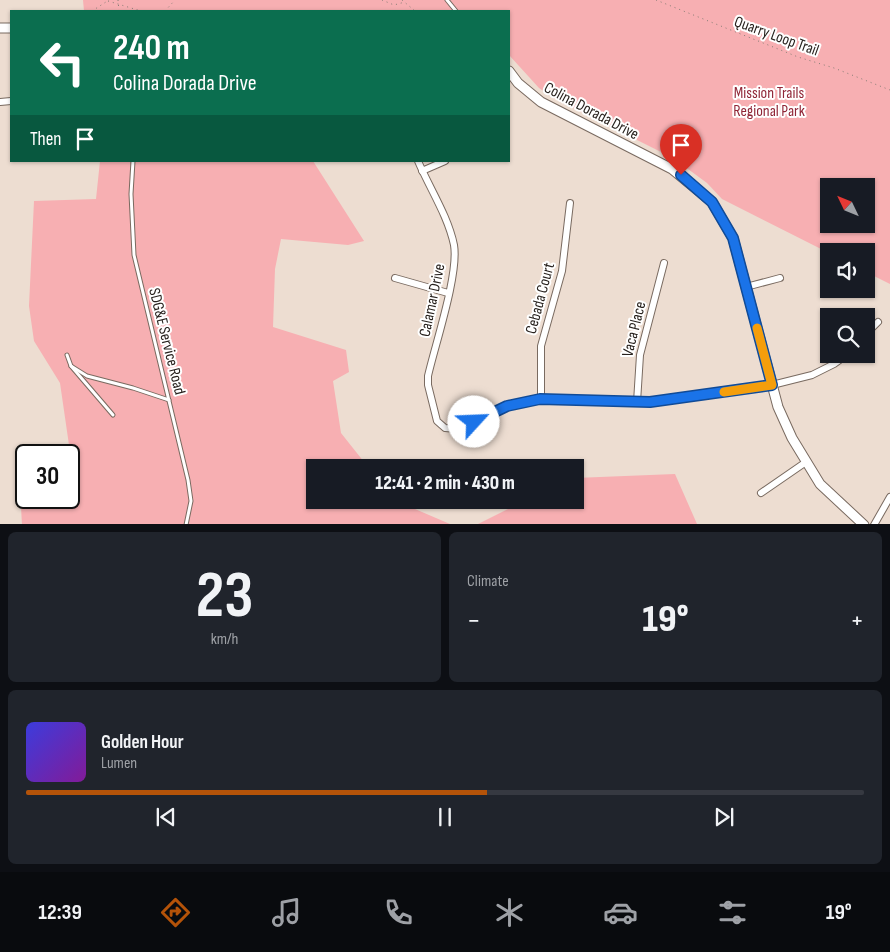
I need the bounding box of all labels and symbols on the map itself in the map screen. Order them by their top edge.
street label: Quarry Loop Trail [732,12,821,61]
street label: Colina Dorada Drive [541,78,642,144]
park label: Mission Trails Regional Park [733,84,805,121]
pin [660,124,702,175]
north arrow [820,178,875,232]
street label: Cebada Court [522,261,559,336]
street label: Calamar Drive [415,262,449,339]
street label: SDG&E Service Road [144,286,189,397]
street label: Vaca Place [618,300,650,359]
position arrow [447,395,499,447]
speed limit sign: 30 [15,444,80,509]

